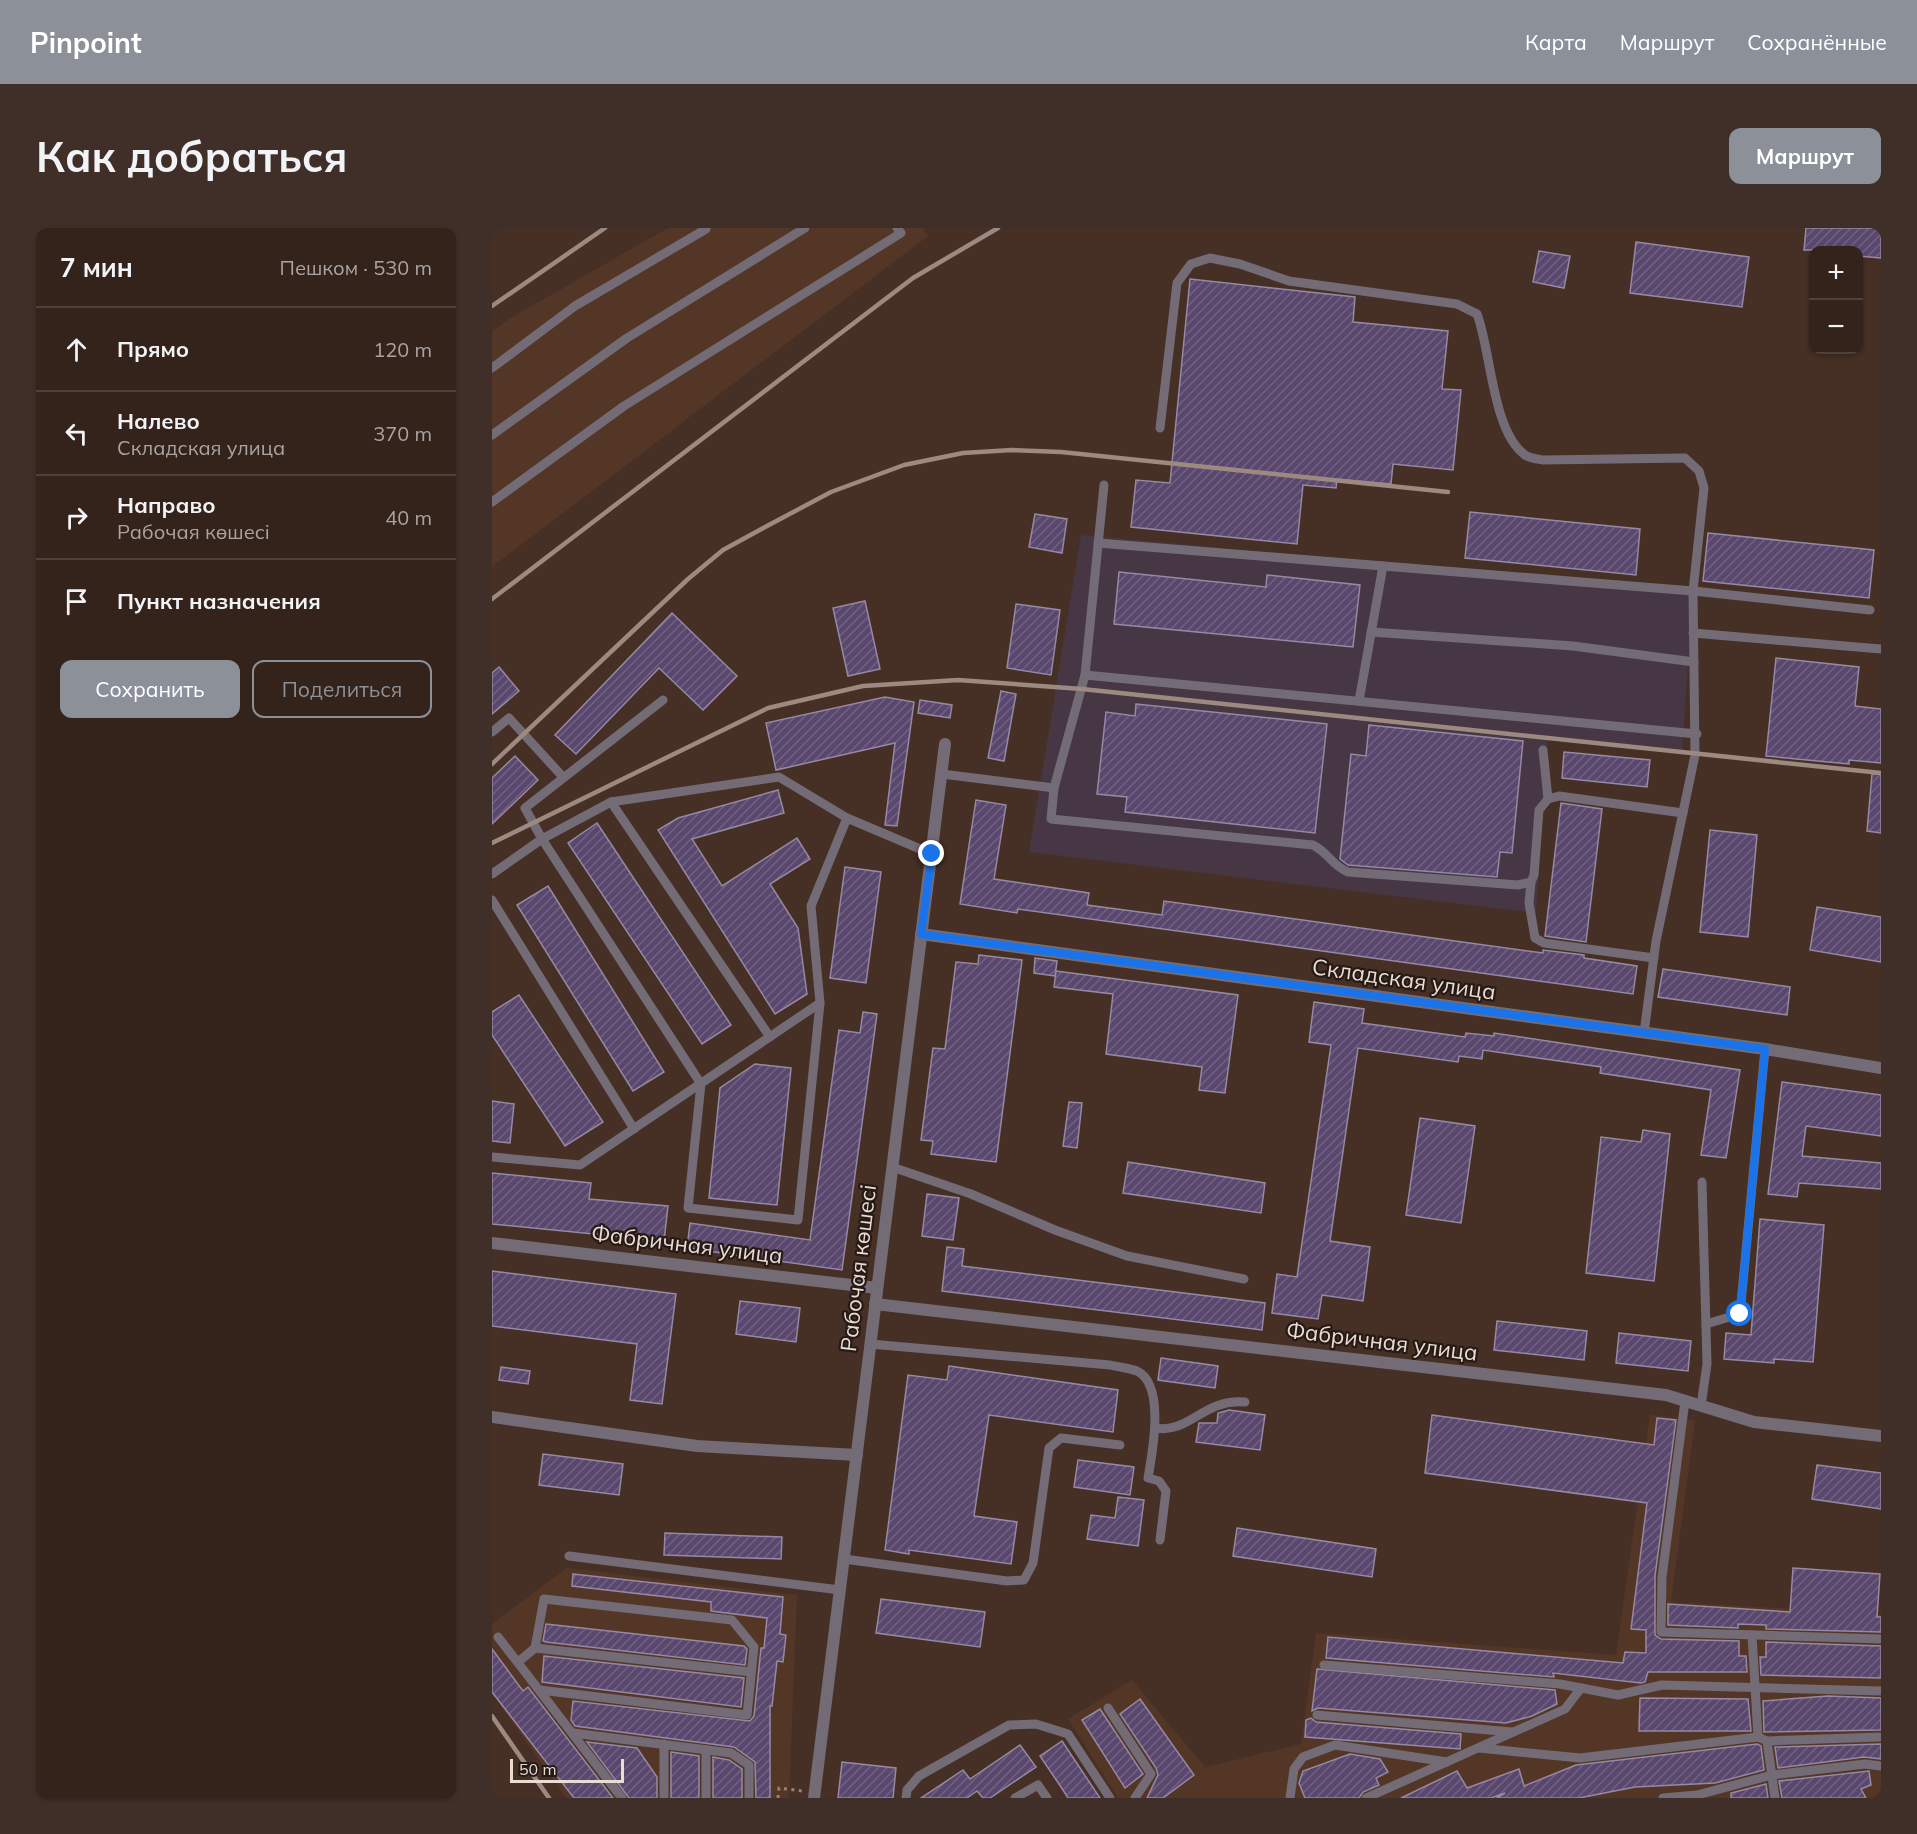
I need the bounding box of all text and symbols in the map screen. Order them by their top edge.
text: Pinpoint [30,25,142,60]
text: Карта [1525,29,1587,55]
text: Маршрут [1620,29,1714,55]
text: Сохранённые [1747,29,1887,55]
button: Маршрут [1729,128,1881,184]
text: Как добраться [36,130,348,183]
map controls [1809,246,1863,354]
button: + [1809,246,1863,300]
text: 7 мин [60,251,133,284]
text: Пешком · 530 m [280,255,432,280]
button: − [1809,300,1863,354]
icon: ahead [60,333,93,366]
text: Прямо [117,335,189,363]
text: 120 m [373,337,432,362]
text: Налево [117,407,200,435]
icon: left [60,417,93,450]
text: 370 m [373,421,432,446]
text: Складская улица [117,435,285,460]
text: Направо [117,491,215,519]
icon: right [60,501,93,534]
text: 40 m [385,505,432,530]
text: Рабочая көшесі [117,519,270,544]
icon: arrive [60,585,93,618]
text: Пункт назначения [117,587,321,615]
button: Сохранить [60,660,240,718]
button: Поделиться [252,660,432,718]
route end [918,840,944,866]
street label: Складская улица [1311,952,1497,1006]
street label: Рабочая көшесі [834,1183,882,1353]
street label: Фабричная улица [590,1218,784,1270]
route start [1726,1300,1752,1326]
street label: Фабричная улица [1285,1315,1479,1367]
scale bar [510,1756,624,1784]
text: 50 m [519,1759,556,1779]

